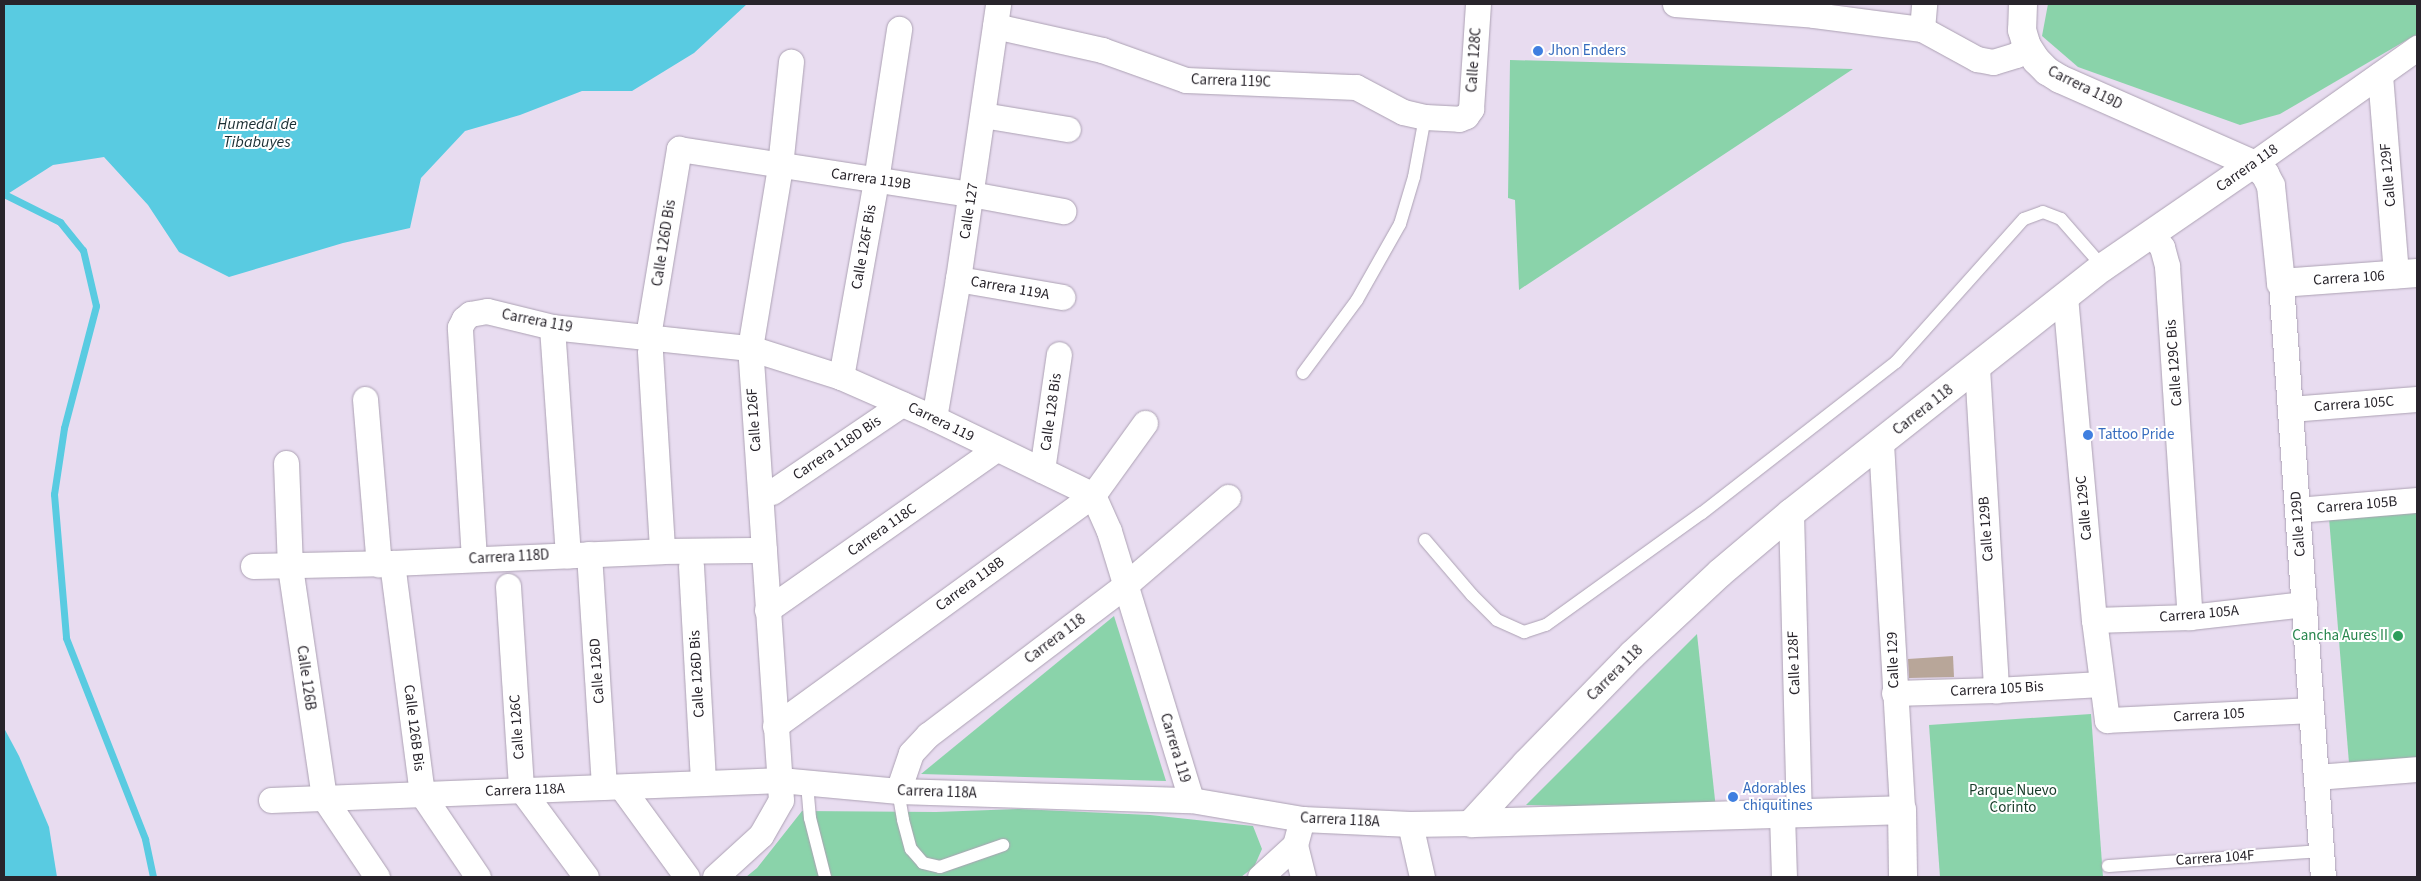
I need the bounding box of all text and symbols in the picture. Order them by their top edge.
street label: Calle 128C [1463,27,1485,93]
place label: Jhon Enders [1548,42,1626,60]
marker: Jhon Enders [1532,45,1544,57]
street label: Carrera 119D [2045,62,2125,114]
street label: Carrera 119C [1191,71,1271,91]
water label: Humedal de Tibabuyes [217,114,297,152]
street label: Carrera 118 [2213,140,2281,196]
street label: Calle 129F [2376,142,2400,208]
street label: Carrera 119B [830,164,912,194]
street label: Calle 127 [956,182,982,240]
street label: Calle 126D Bis [648,198,680,288]
street label: Calle 126F Bis [848,203,880,291]
street label: Carrera 106 [2313,267,2385,289]
street label: Carrera 119A [969,272,1051,304]
street label: Carrera 119 [500,305,574,337]
street label: Calle 129C Bis [2162,319,2186,407]
street label: Calle 128 Bis [1037,372,1065,452]
street label: Carrera 118 [1889,381,1957,439]
street label: Calle 126F [743,387,765,453]
street label: Carrera 105C [2313,392,2395,416]
street label: Carrera 119 [905,398,977,446]
street label: Carrera 118D Bis [789,412,885,484]
place label: Tattoo Pride [2098,426,2174,444]
marker: Tattoo Pride [2082,429,2094,441]
street label: Calle 129C [2072,475,2096,541]
street label: Calle 129D [2287,491,2309,557]
street label: Carrera 105B [2316,493,2398,517]
street label: Calle 129B [1975,496,1997,562]
street label: Carrera 118C [844,500,920,560]
street label: Carrera 118D [468,546,550,568]
street label: Carrera 118B [932,553,1008,615]
street label: Carrera 105A [2158,602,2240,626]
street label: Carrera 118 [1021,610,1089,668]
place label: Cancha Aures II [2292,627,2388,645]
street label: Calle 126D Bis [686,630,708,718]
marker: Cancha Aures II [2392,630,2404,642]
street label: Calle 128F [1784,631,1804,695]
street label: Calle 129 [1883,631,1903,689]
street label: Calle 126D [586,638,608,704]
street label: Carrera 118 [1583,641,1647,705]
street label: Calle 126B [293,644,319,712]
street label: Carrera 105 Bis [1950,678,2044,700]
street label: Calle 126B Bis [400,684,428,772]
street label: Calle 126C [506,694,528,760]
street label: Carrera 105 [2173,704,2245,726]
street label: Carrera 119 [1156,711,1194,785]
place label: Adorables chiquitines [1743,779,1813,814]
street label: Carrera 118A [485,780,565,800]
park label: Parque Nuevo Corinto [1969,781,2057,816]
street label: Carrera 118A [897,782,977,802]
marker: Adorables chiquitines [1727,791,1739,803]
street label: Carrera 118A [1300,809,1380,831]
street label: Carrera 104F [2175,846,2255,870]

